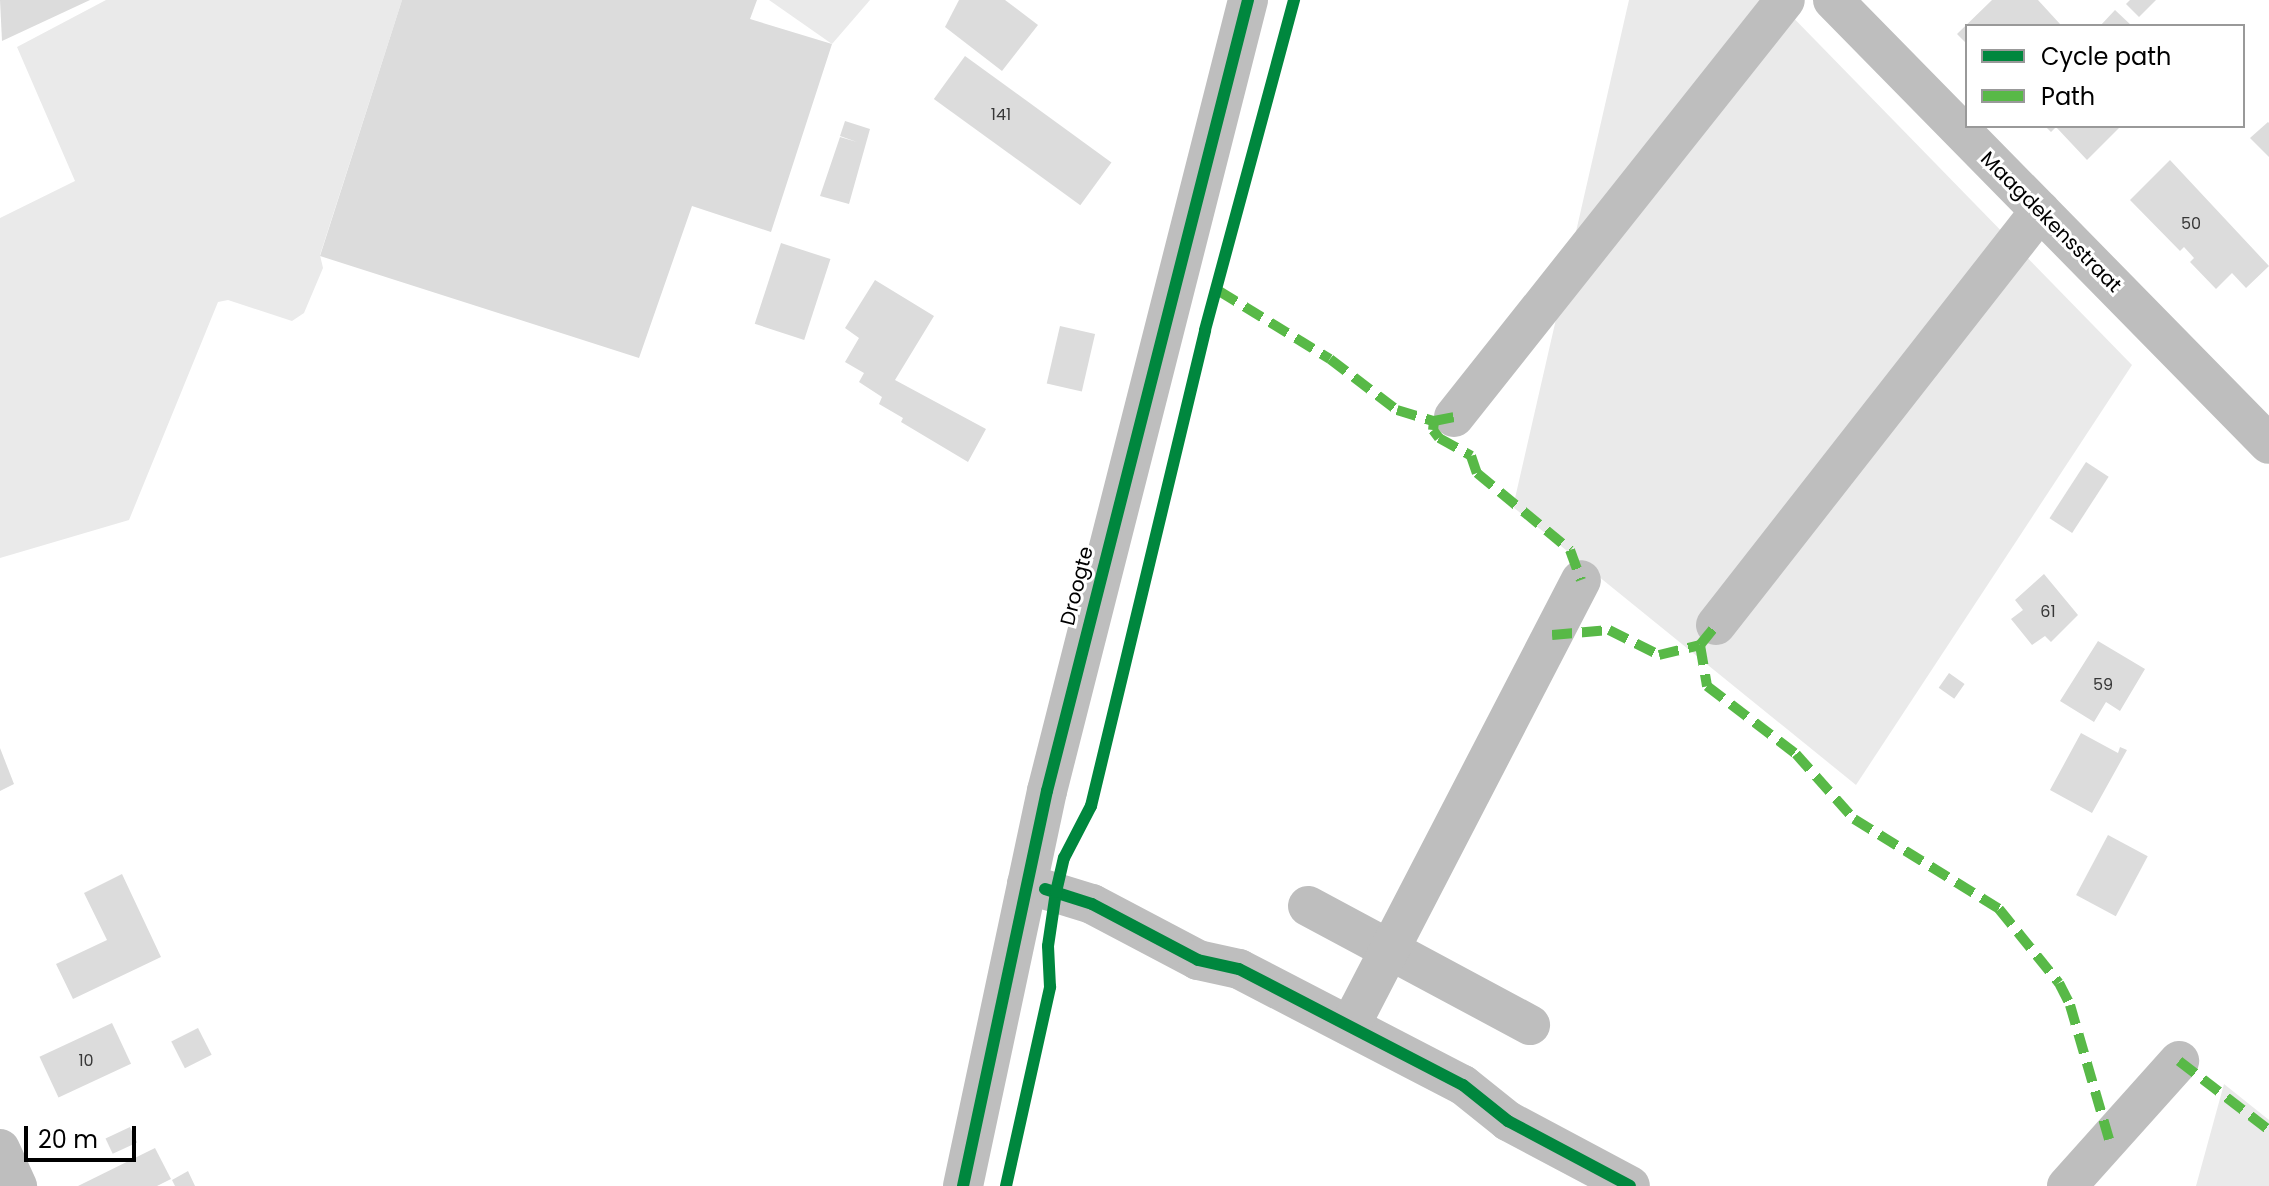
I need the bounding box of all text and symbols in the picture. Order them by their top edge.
legend [1965,24,2245,128]
text: Cycle path [2041,40,2171,73]
text: Path [2041,80,2095,113]
house number: 141 [991,105,1011,125]
street label: Maagdekensstraat [1976,147,2126,297]
house number: 50 [2181,214,2201,234]
street label: Droogte [1056,544,1098,628]
house number: 61 [2040,602,2056,622]
house number: 59 [2093,675,2113,695]
house number: 10 [78,1051,94,1071]
scale bar [28,1110,140,1160]
text: 20 m [38,1123,98,1156]

